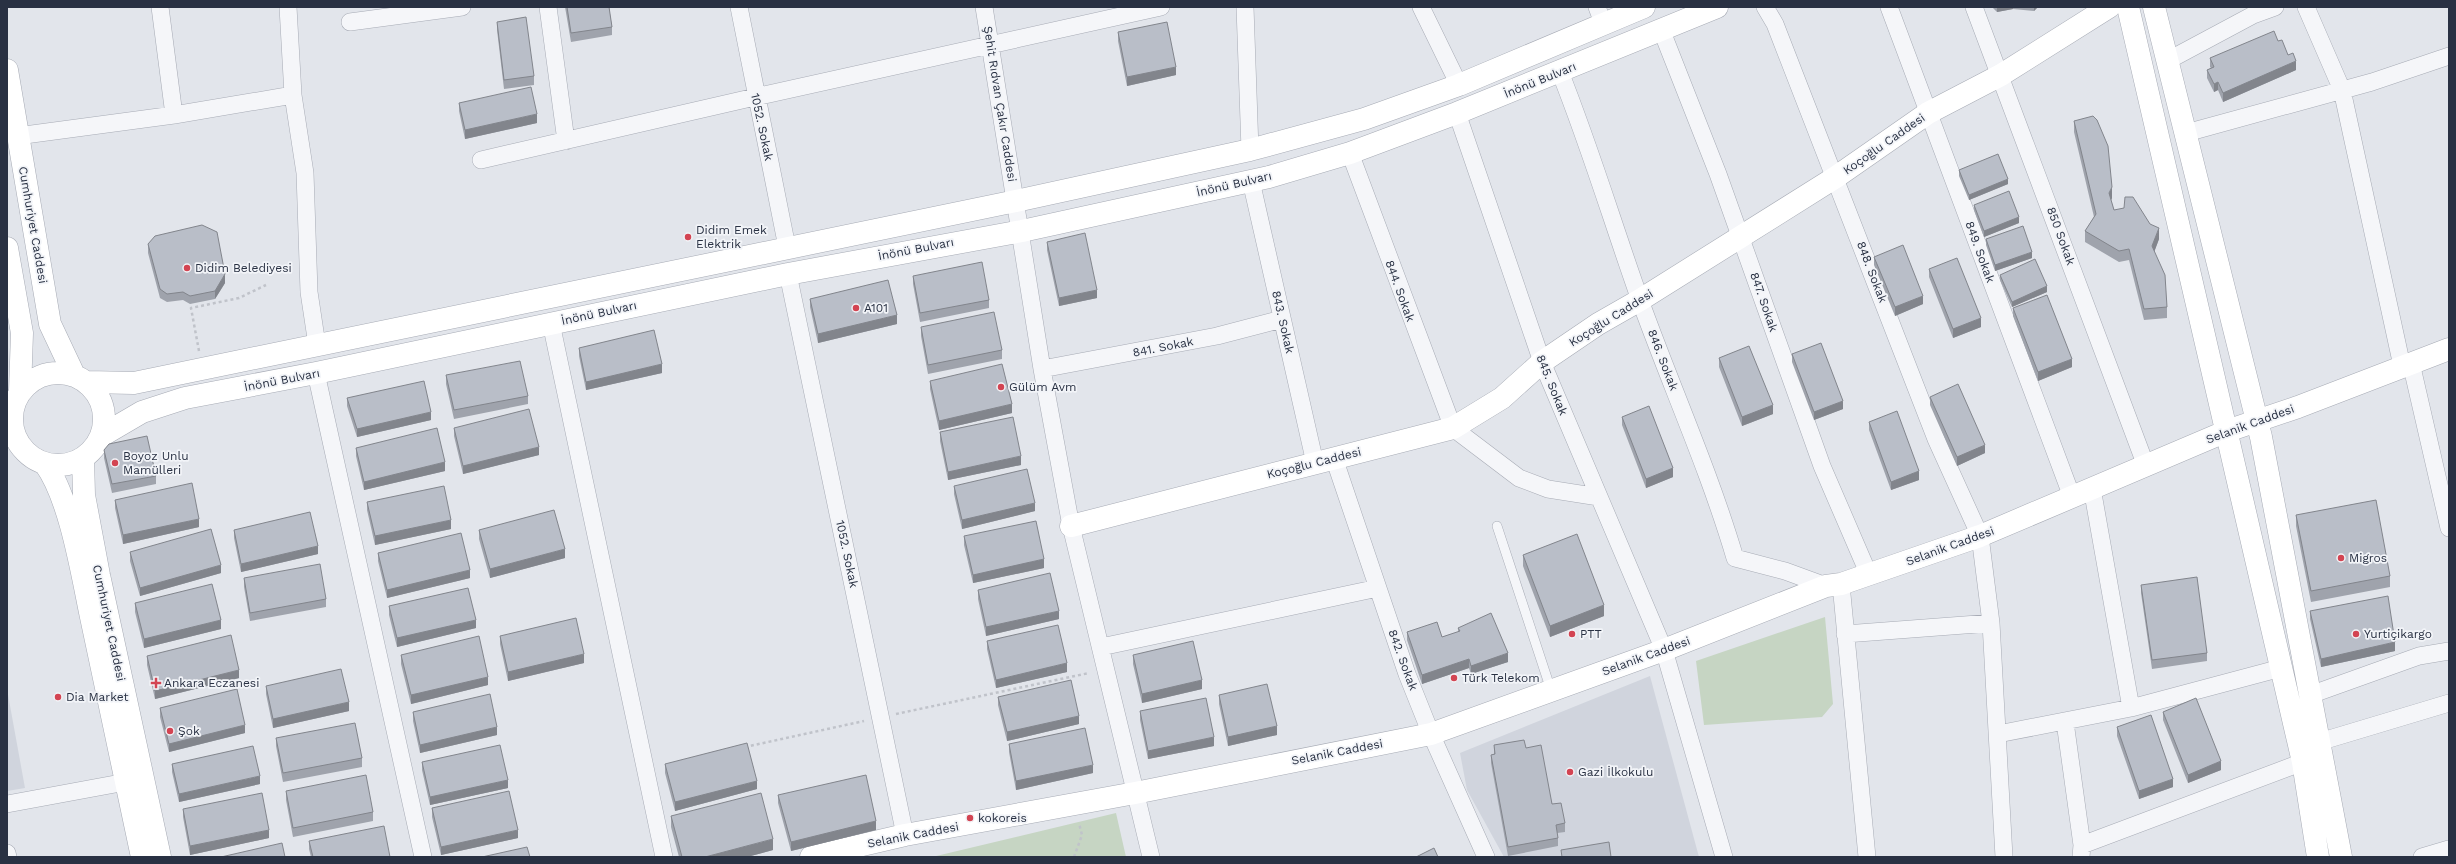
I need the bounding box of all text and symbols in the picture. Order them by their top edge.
street label: Şehit Rıdvan Çakır Caddesi [981,25,1019,183]
street label: İnönü Bulvarı [1502,59,1578,101]
street label: 1052. Sokak [748,92,776,162]
street label: Koçoğlu Caddesi [1840,111,1928,177]
street label: Cumhuriyet Caddesi [16,165,50,285]
street label: İnönü Bulvarı [1195,169,1273,199]
street label: 850 Sokak [2044,205,2078,267]
street label: 849. Sokak [1962,219,1998,285]
place label: Didim Emek Elektrik [696,223,767,251]
marker: Didim Emek Elektrik [683,232,693,242]
street label: İnönü Bulvarı [877,235,955,263]
street label: 848. Sokak [1854,239,1890,305]
street label: 844. Sokak [1382,258,1418,324]
place label: Didim Belediyesi [195,261,292,275]
marker: Didim Belediyesi [182,263,192,273]
street label: 847. Sokak [1747,270,1781,334]
street label: Koçoğlu Caddesi [1566,286,1656,350]
street label: 843. Sokak [1269,289,1297,355]
street label: İnönü Bulvarı [560,298,638,328]
place label: A101 [864,301,888,315]
marker: A101 [851,303,861,313]
street label: 846. Sokak [1645,327,1681,393]
street label: 841. Sokak [1131,334,1195,360]
street label: 845. Sokak [1533,353,1571,418]
street label: İnönü Bulvarı [243,366,321,394]
place label: Gülüm Avm [1009,380,1076,394]
marker: Gülüm Avm [996,382,1006,392]
street label: Selanik Caddesi [2204,402,2296,446]
street label: Koçoğlu Caddesi [1265,445,1363,481]
place label: Boyoz Unlu Mamülleri [123,449,189,477]
marker: Boyoz Unlu Mamülleri [110,458,120,468]
street label: 1052. Sokak [833,519,861,589]
street label: Selanik Caddesi [1904,524,1996,568]
place label: Migros [2349,551,2387,565]
marker: Migros [2336,553,2346,563]
street label: Cumhuriyet Caddesi [90,564,128,682]
street label: 842. Sokak [1385,627,1421,693]
place label: PTT [1580,627,1602,641]
place label: Yurtiçikargo [2364,627,2432,641]
marker: PTT [1567,629,1577,639]
marker: Yurtiçikargo [2351,629,2361,639]
street label: Selanik Caddesi [1600,634,1692,678]
place label: Türk Telekom [1462,671,1540,685]
marker: Türk Telekom [1449,673,1459,683]
place label: Ankara Eczanesi [164,676,259,690]
marker: Ankara Eczanesi [151,678,161,688]
place label: Dia Market [66,690,129,704]
marker: Dia Market [53,692,63,702]
place label: Şok [178,724,200,738]
marker: Şok [165,726,175,736]
street label: Selanik Caddesi [1290,736,1384,768]
place label: Gazi İlkokulu [1578,765,1653,779]
marker: Gazi İlkokulu [1565,767,1575,777]
place label: kokoreis [978,811,1027,825]
marker: kokoreis [965,813,975,823]
street label: Selanik Caddesi [866,819,960,851]

